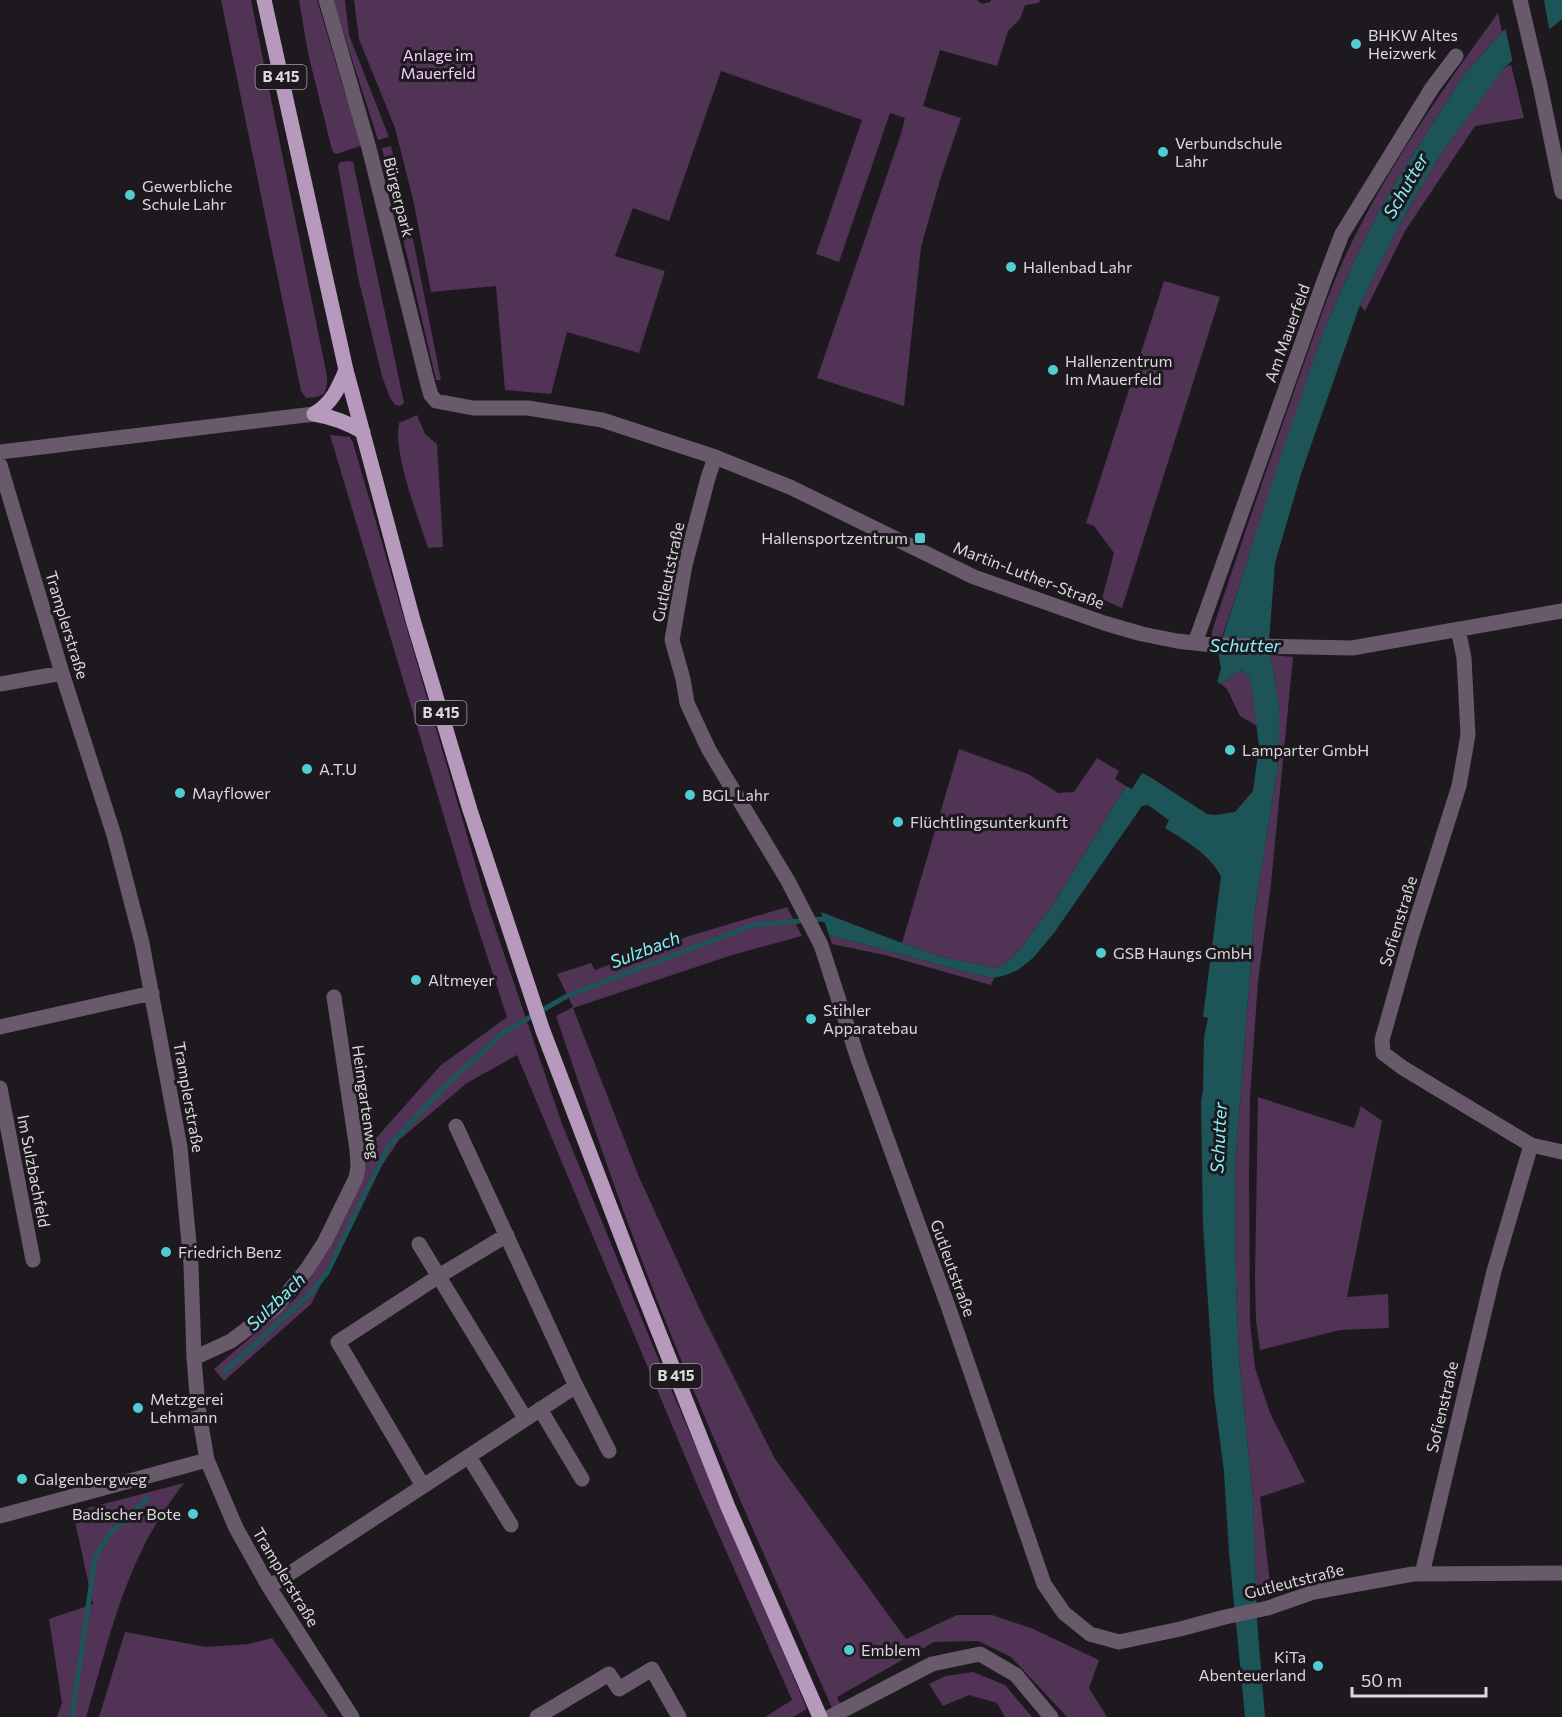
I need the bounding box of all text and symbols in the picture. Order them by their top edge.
place label: BHKW Altes Heizwerk [1368,25,1458,62]
marker: BHKW Altes Heizwerk [1349,37,1363,51]
park label: Anlage im Mauerfeld [401,45,475,82]
road number: B 415 [256,65,306,89]
place label: Verbundschule Lahr [1175,133,1282,170]
marker: Verbundschule Lahr [1156,145,1170,159]
water label: Schutter [1378,149,1433,222]
street label: Bürgerpark [380,155,419,239]
place label: Gewerbliche Schule Lahr [142,176,232,213]
marker: Gewerbliche Schule Lahr [123,188,137,202]
place label: Hallenbad Lahr [1023,257,1133,276]
marker: Hallenbad Lahr [1004,260,1018,274]
street label: Am Mauerfeld [1260,281,1313,384]
place label: Hallenzentrum Im Mauerfeld [1065,351,1172,388]
marker: Hallenzentrum Im Mauerfeld [1046,363,1060,377]
street label: Gutleutstraße [648,520,687,624]
place label: Hallensportzentrum [761,528,908,547]
marker: Hallensportzentrum [913,531,927,545]
street label: Martin-Luther-Straße [951,537,1107,612]
street label: Tramplerstraße [42,568,93,681]
water label: Schutter [1209,634,1281,656]
road number: B 415 [416,701,466,725]
place label: Lamparter GmbH [1242,740,1369,759]
marker: Lamparter GmbH [1223,743,1237,757]
place label: A.T.U [319,759,357,778]
marker: A.T.U [300,762,314,776]
place label: Mayflower [192,783,271,802]
place label: BGL Lahr [702,785,770,804]
marker: Mayflower [173,786,187,800]
marker: BGL Lahr [683,788,697,802]
place label: Flüchtlingsunterkunft [910,812,1069,831]
marker: Flüchtlingsunterkunft [891,815,905,829]
street label: Sofienstraße [1375,873,1420,968]
water label: Sulzbach [606,926,683,972]
place label: GSB Haungs GmbH [1113,943,1252,962]
marker: GSB Haungs GmbH [1094,946,1108,960]
place label: Altmeyer [428,970,495,989]
marker: Altmeyer [409,973,423,987]
place label: Stihler Apparatebau [823,1000,918,1037]
marker: Stihler Apparatebau [804,1012,818,1026]
street label: Tramplerstraße [170,1040,209,1154]
street label: Heimgartenweg [349,1044,384,1161]
water label: Schutter [1205,1101,1231,1174]
street label: Im Sulzbachfeld [14,1113,55,1229]
street label: Gutleutstraße [927,1217,980,1319]
place label: Friedrich Benz [178,1242,282,1261]
marker: Friedrich Benz [159,1245,173,1259]
water label: Sulzbach [241,1268,309,1335]
street label: Sofienstraße [1422,1359,1461,1455]
road number: B 415 [650,1364,702,1388]
place label: Metzgerei Lehmann [150,1389,224,1426]
marker: Metzgerei Lehmann [131,1401,145,1415]
place label: Galgenbergweg [34,1469,147,1488]
marker: Galgenbergweg [15,1472,29,1486]
place label: Badischer Bote [72,1504,181,1523]
marker: Badischer Bote [186,1507,200,1521]
street label: Tramplerstraße [249,1524,323,1630]
street label: Gutleutstraße [1242,1559,1346,1602]
place label: Emblem [861,1640,920,1659]
marker: Emblem [842,1643,856,1657]
place label: KiTa Abenteuerland [1198,1647,1306,1684]
marker: KiTa Abenteuerland [1311,1659,1325,1673]
scale bar [1352,1660,1486,1698]
text: 50 m [1361,1669,1402,1691]

